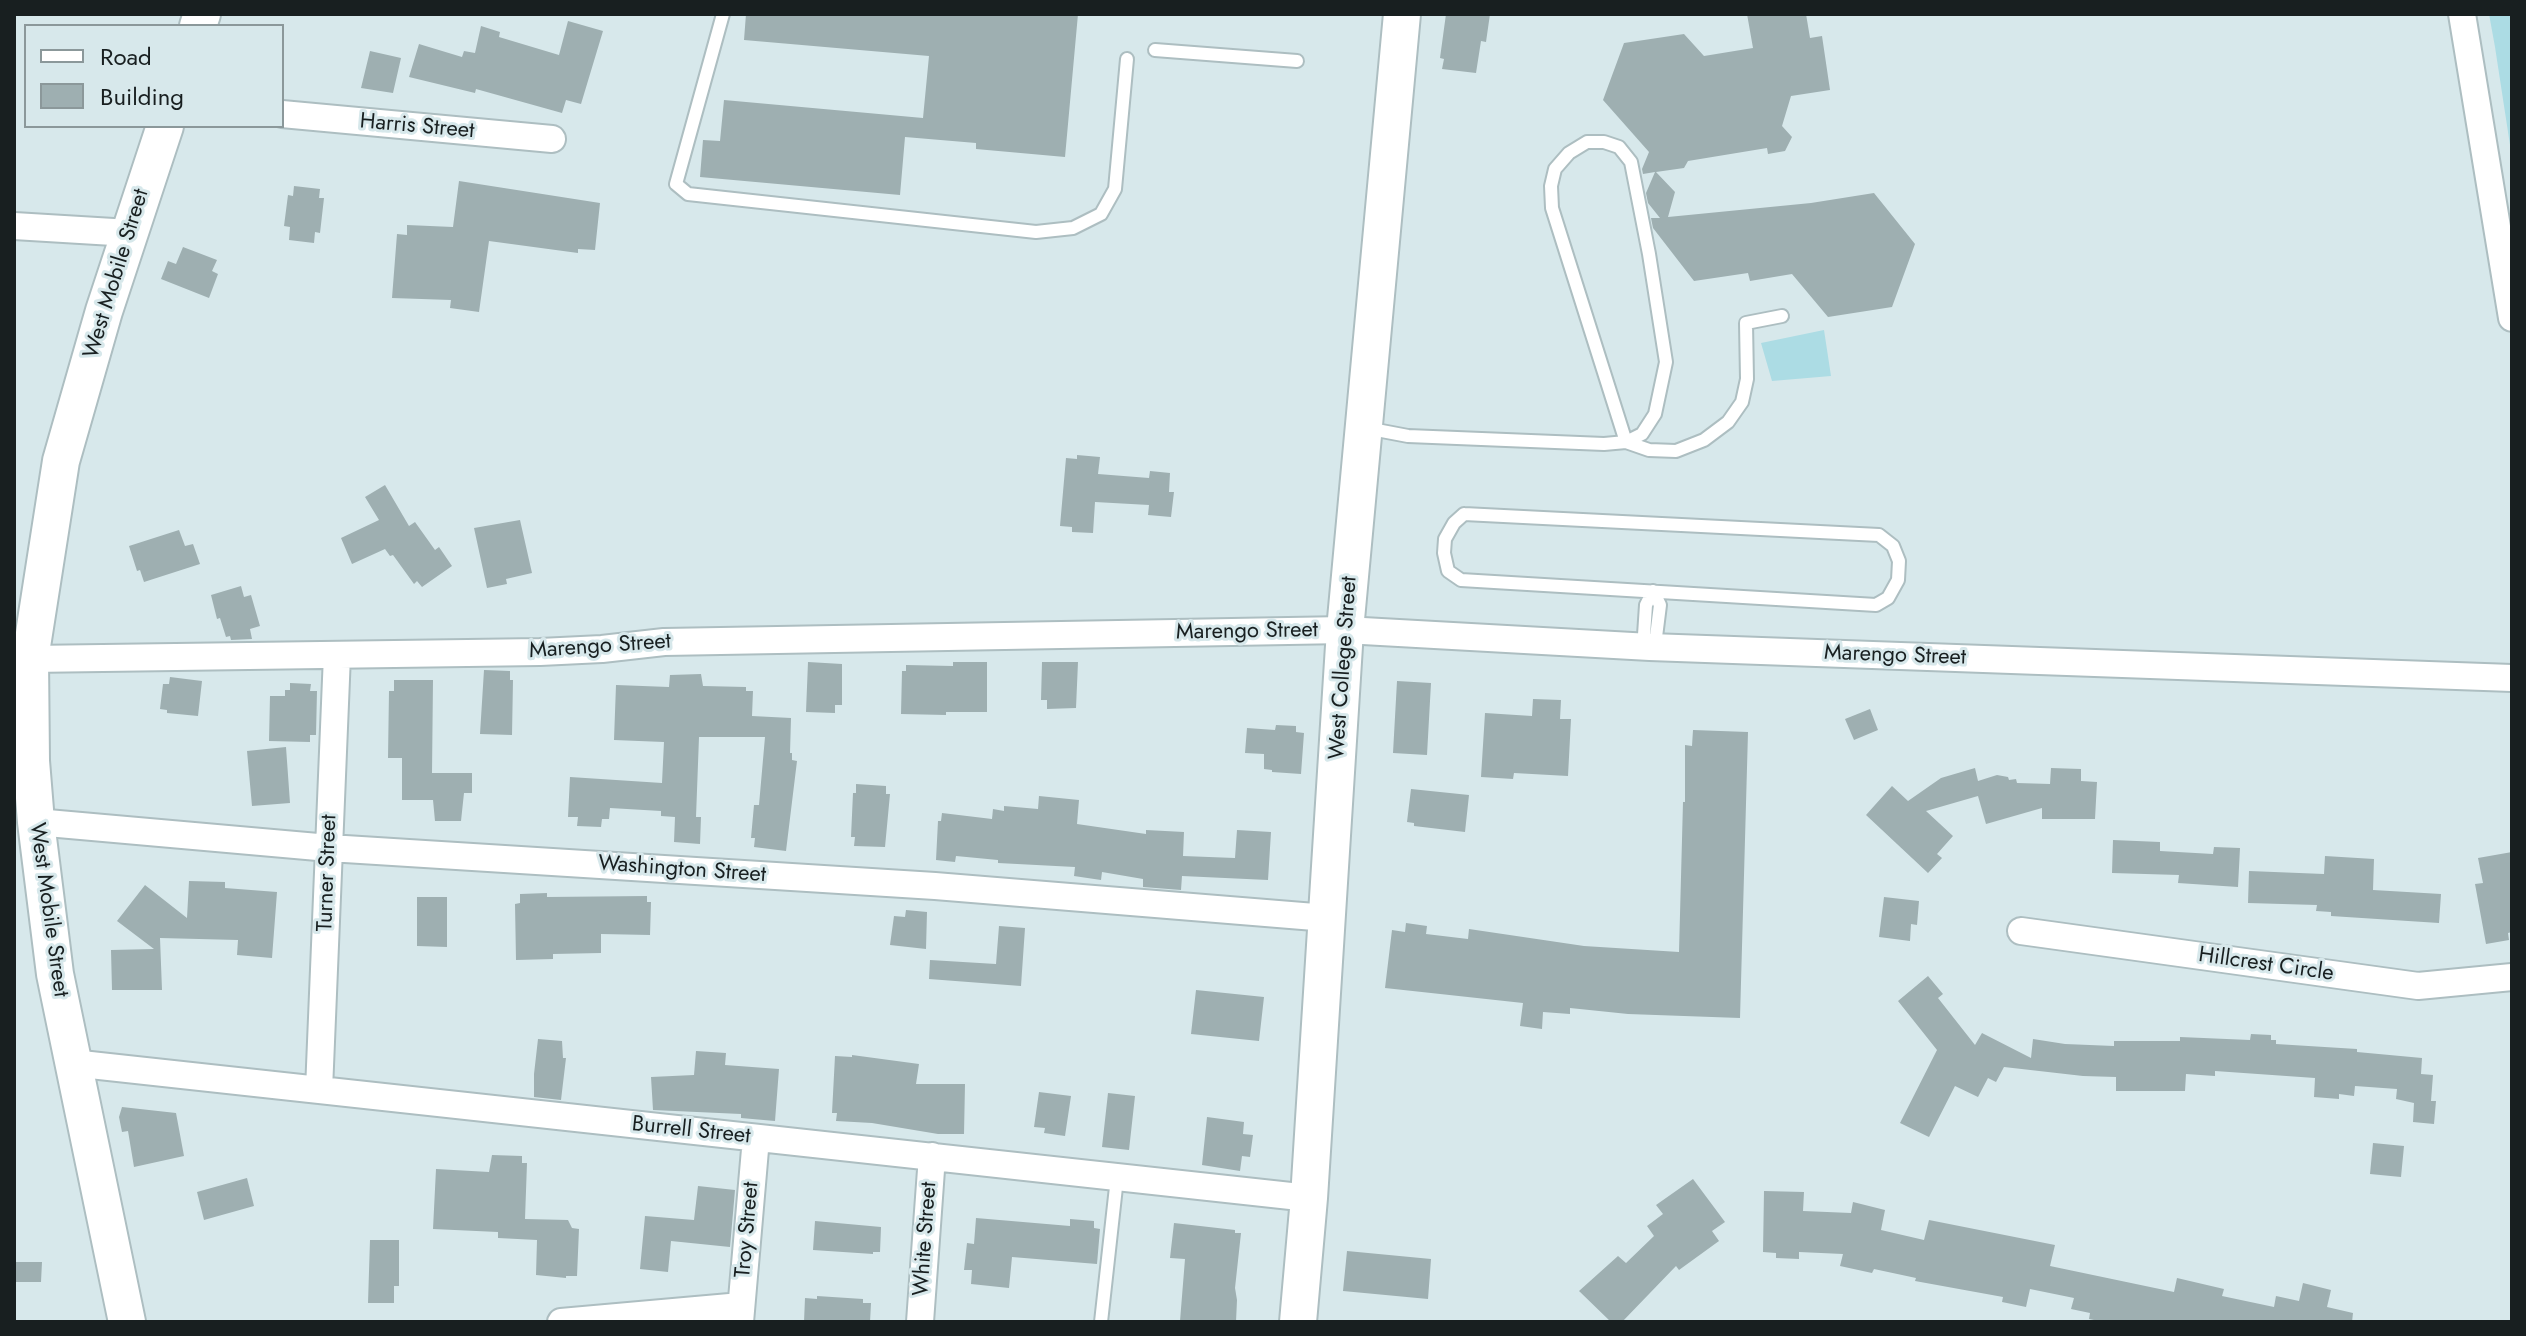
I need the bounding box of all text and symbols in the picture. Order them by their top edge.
legend [24,24,284,128]
text: Road [100,39,152,74]
text: Building [100,79,184,114]
street label: Harris Street [359,109,475,145]
street label: West Mobile Street [79,186,155,362]
street label: West College Street [1324,576,1364,760]
street label: Marengo Street [1176,618,1318,646]
street label: Marengo Street [528,629,672,665]
street label: Marengo Street [1824,640,1966,672]
street label: Turner Street [313,814,343,932]
street label: West Mobile Street [23,821,73,999]
street label: Washington Street [597,851,767,889]
street label: Hillcrest Circle [2197,942,2335,988]
street label: Burrell Street [630,1112,752,1150]
street label: Troy Street [731,1181,765,1279]
street label: White Street [909,1181,943,1297]

